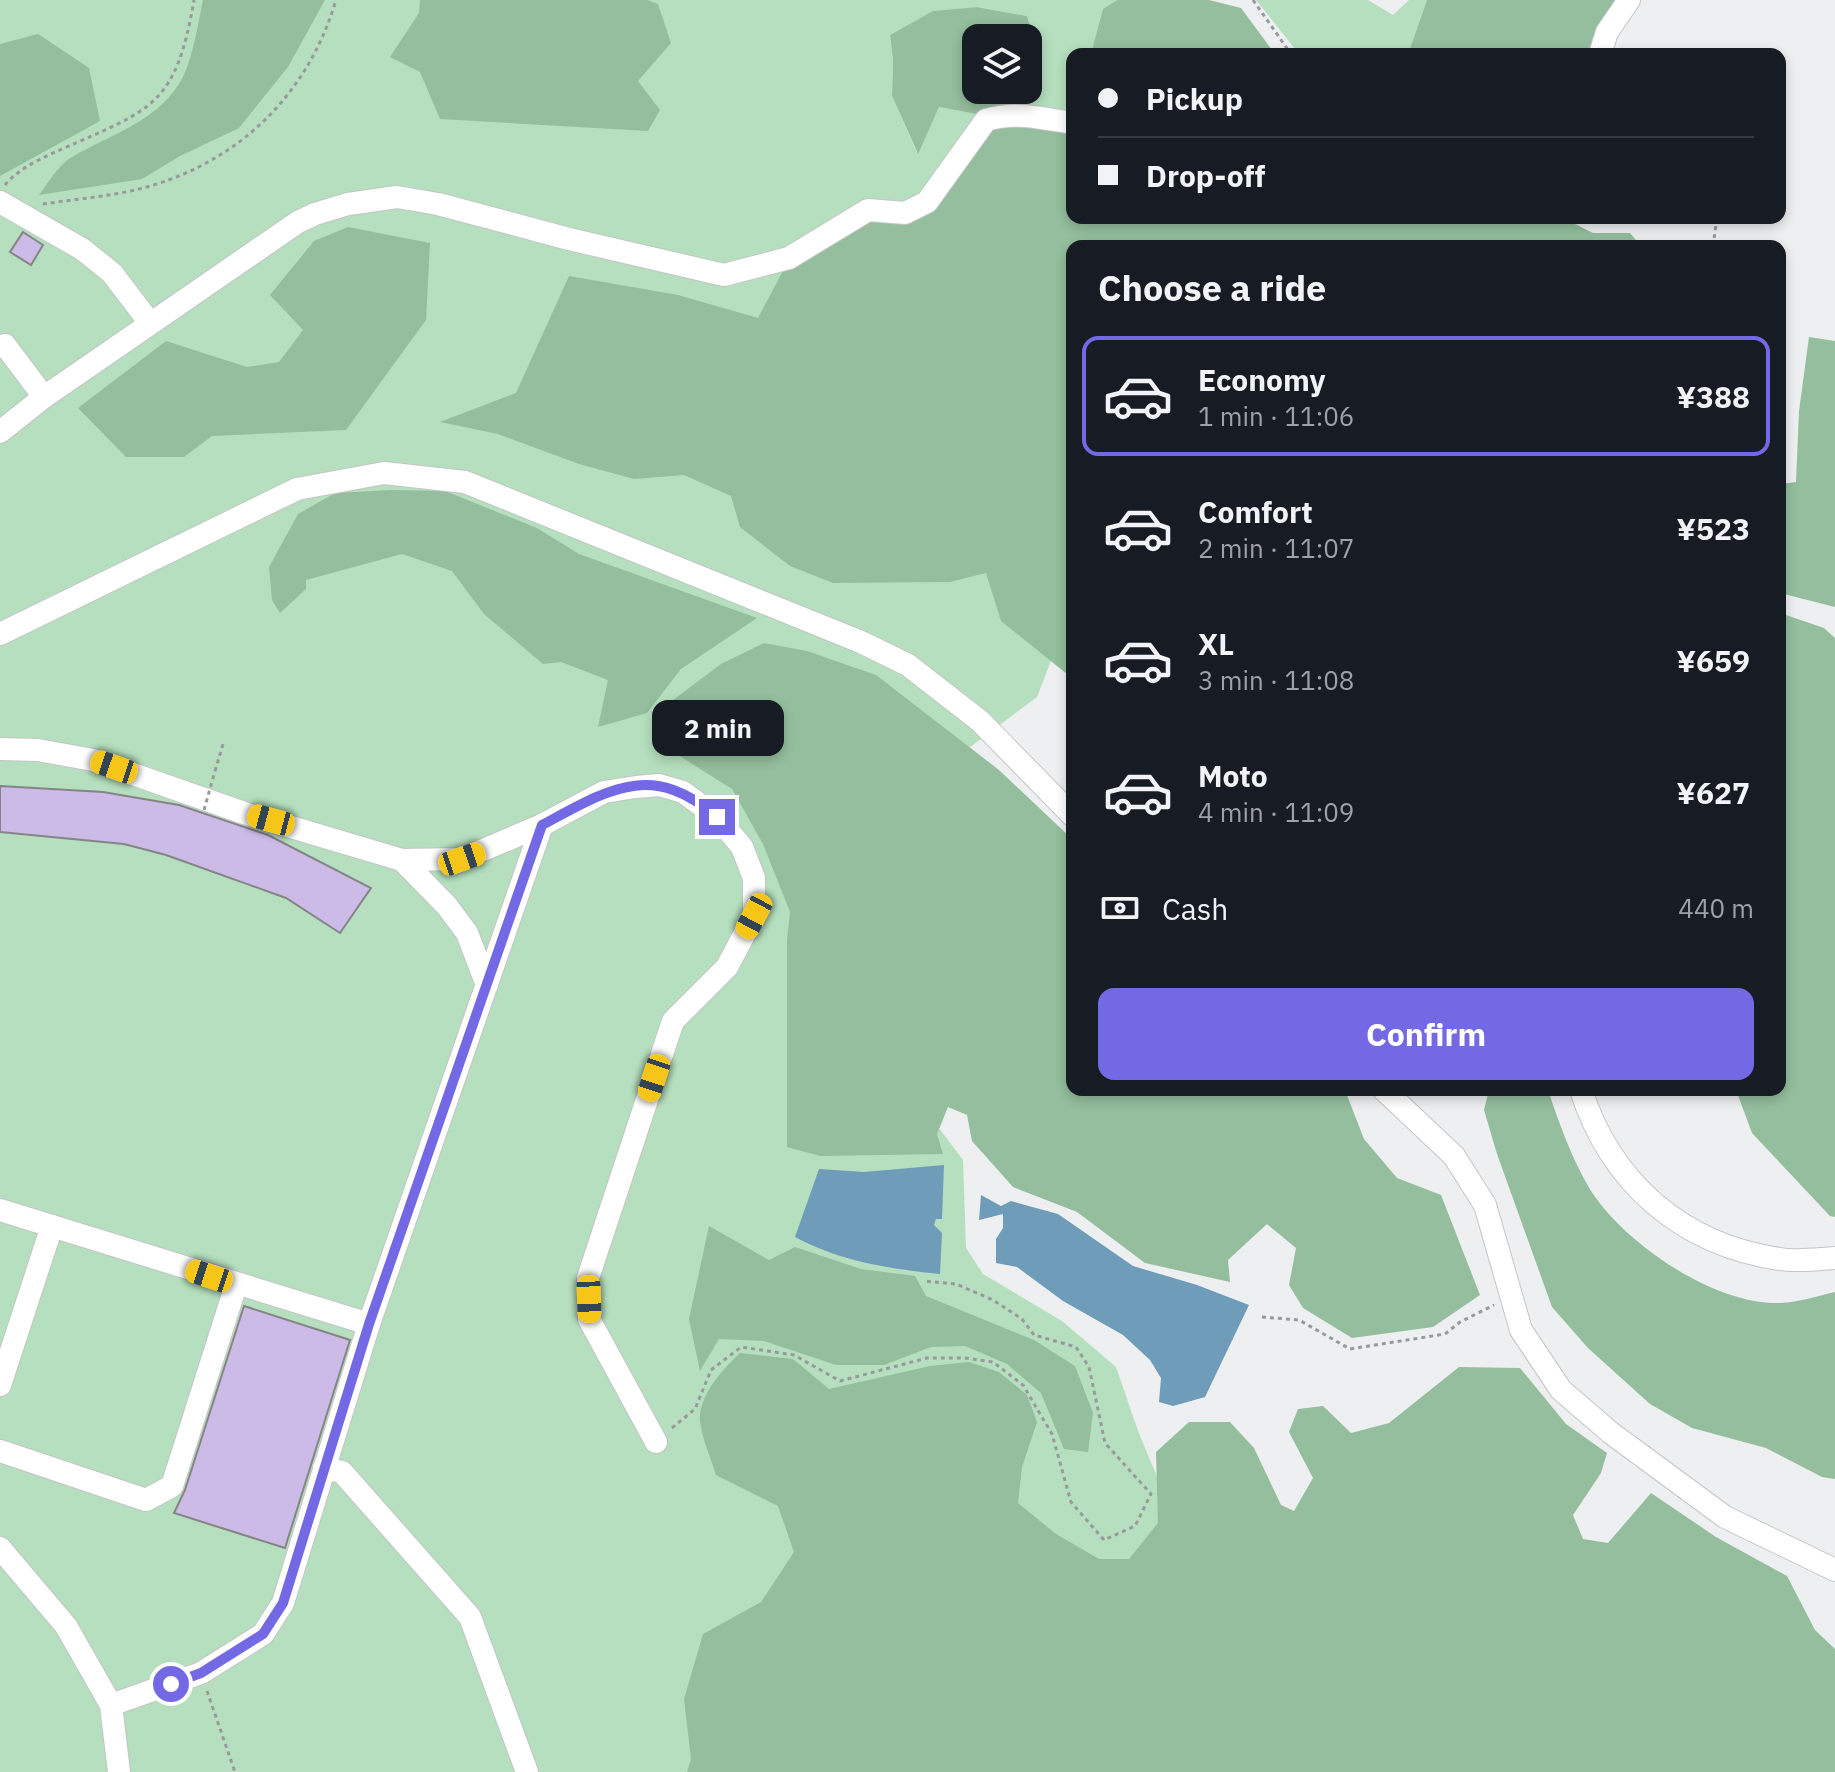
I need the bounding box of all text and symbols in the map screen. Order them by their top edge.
map controls [962,24,1042,104]
button: layers [962,24,1042,104]
text: Pickup [1146,79,1243,118]
text: Drop-off [1146,156,1265,195]
text: Choose a ride [1098,264,1326,311]
icon: car [1102,360,1174,432]
text: Economy [1198,360,1326,399]
text: ¥388 [1677,377,1750,416]
text: 1 min · 11:06 [1198,399,1354,433]
icon: car [1102,492,1174,564]
text: Comfort [1198,492,1313,531]
text: ¥523 [1677,509,1750,548]
text: 2 min · 11:07 [1198,531,1354,565]
icon: car [1102,624,1174,696]
text: XL [1198,624,1234,663]
text: ¥659 [1677,641,1750,680]
text: 3 min · 11:08 [1198,663,1354,697]
callout: 2 min [651,701,783,757]
text: 2 min [684,711,752,745]
car [87,748,141,786]
icon: car [1102,756,1174,828]
text: Moto [1198,756,1268,795]
text: ¥627 [1677,773,1750,812]
text: 4 min · 11:09 [1198,795,1354,829]
route end [699,799,735,835]
car [245,802,297,838]
car [435,840,489,878]
icon: cash [1098,886,1142,930]
car [732,889,776,943]
text: Cash [1162,889,1228,928]
text: 440 m [1678,891,1754,925]
button: Confirm [1098,988,1754,1080]
car [635,1051,673,1105]
car [182,1257,236,1295]
car [576,1275,602,1323]
route start [153,1666,189,1702]

